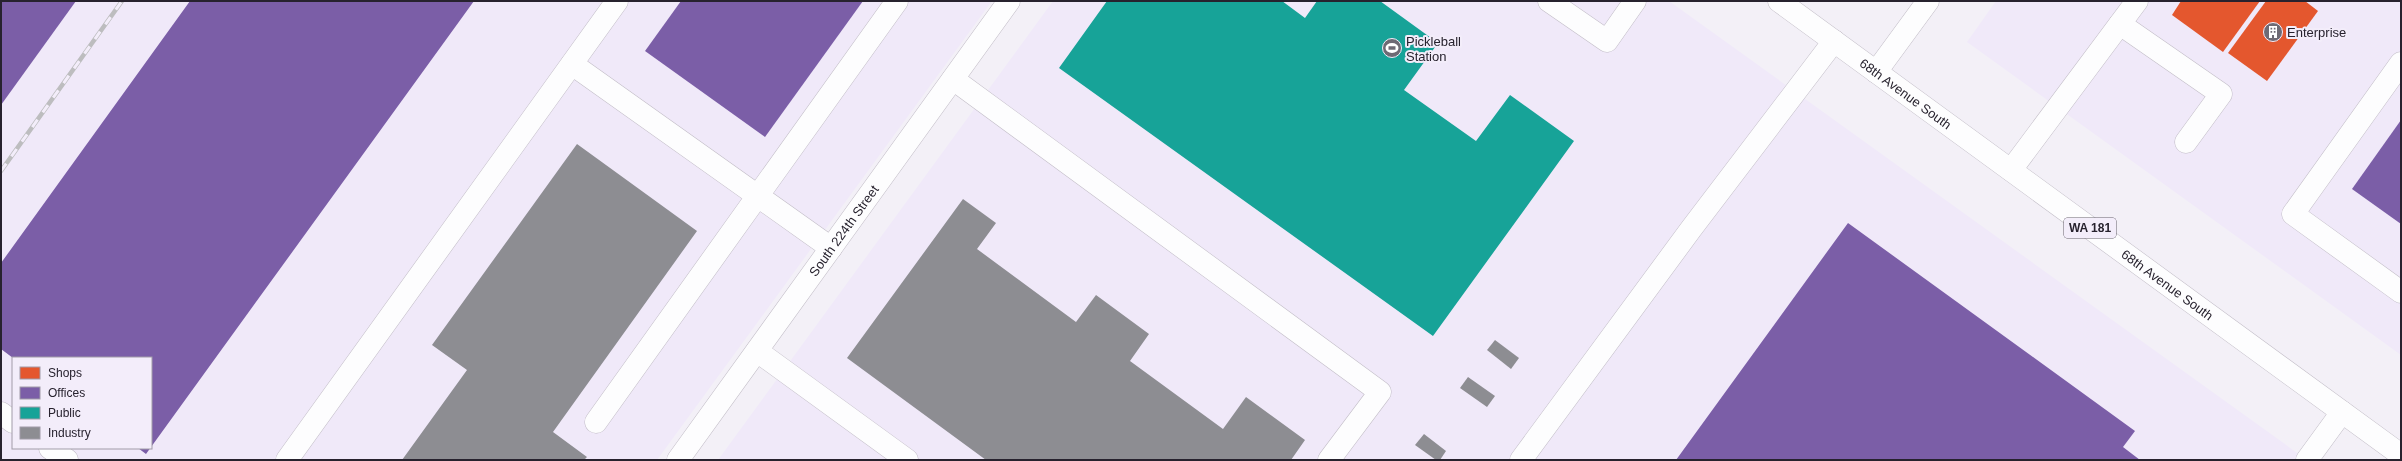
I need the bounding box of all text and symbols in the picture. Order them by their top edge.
building icon: Enterprise [2262,21,2284,43]
place label: Enterprise [2287,25,2346,40]
place label: Pickleball Station [1406,34,1461,64]
sports icon: Pickleball Station [1381,37,1403,59]
street label: 68th Avenue South [1857,56,1954,132]
street label: South 224th Street [806,182,882,279]
road number: WA 181 [2064,218,2116,238]
street label: 68th Avenue South [2118,247,2216,323]
legend [12,357,152,449]
text: Shops [48,366,82,380]
text: Offices [48,386,85,400]
text: Public [48,406,81,420]
text: Industry [48,426,91,440]

